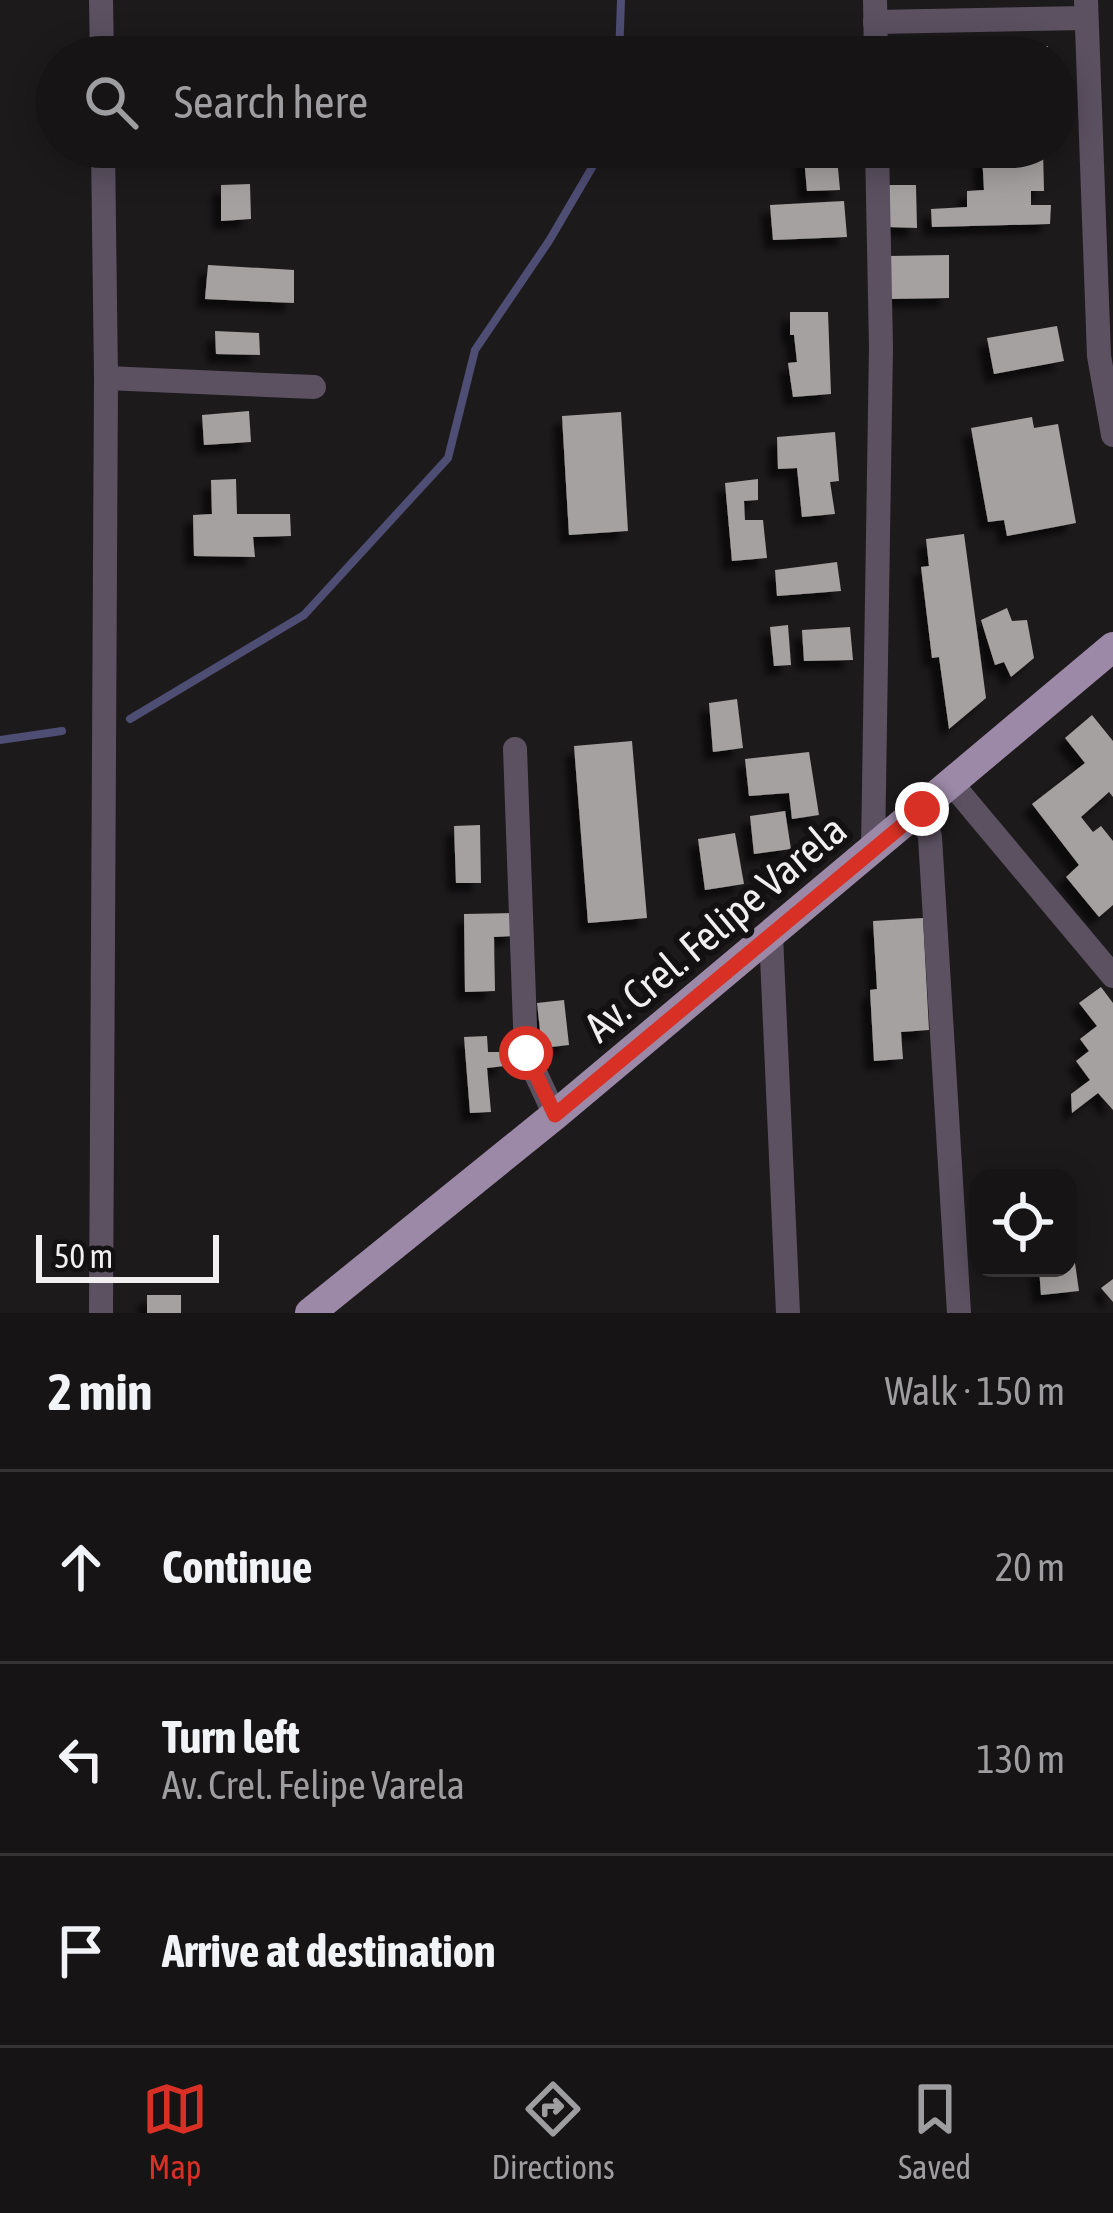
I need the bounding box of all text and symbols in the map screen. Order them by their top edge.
search box [36,36,1077,168]
icon: search [78,69,144,135]
text: Search here [174,76,368,128]
route end [895,782,949,836]
street label: Av. Crel. Felipe Varela [575,805,855,1051]
route start [499,1026,553,1080]
map controls [969,1169,1077,1277]
button: locate [969,1169,1077,1277]
scale bar [36,1229,219,1282]
text: 50 m [54,1237,113,1275]
text: 2 min [48,1362,152,1421]
text: Walk · 150 m [885,1369,1065,1413]
icon: ahead [48,1534,114,1600]
text: Continue [162,1541,313,1593]
text: 20 m [995,1545,1065,1589]
text: Turn left [162,1711,300,1763]
icon: left [48,1726,114,1792]
text: 130 m [977,1737,1065,1781]
text: Av. Crel. Felipe Varela [162,1763,465,1807]
icon: arrive [48,1918,114,1984]
text: Arrive at destination [162,1925,496,1977]
tab: Map [142,2076,208,2186]
tab: Directions [491,2076,615,2186]
tab: Saved [898,2076,971,2186]

